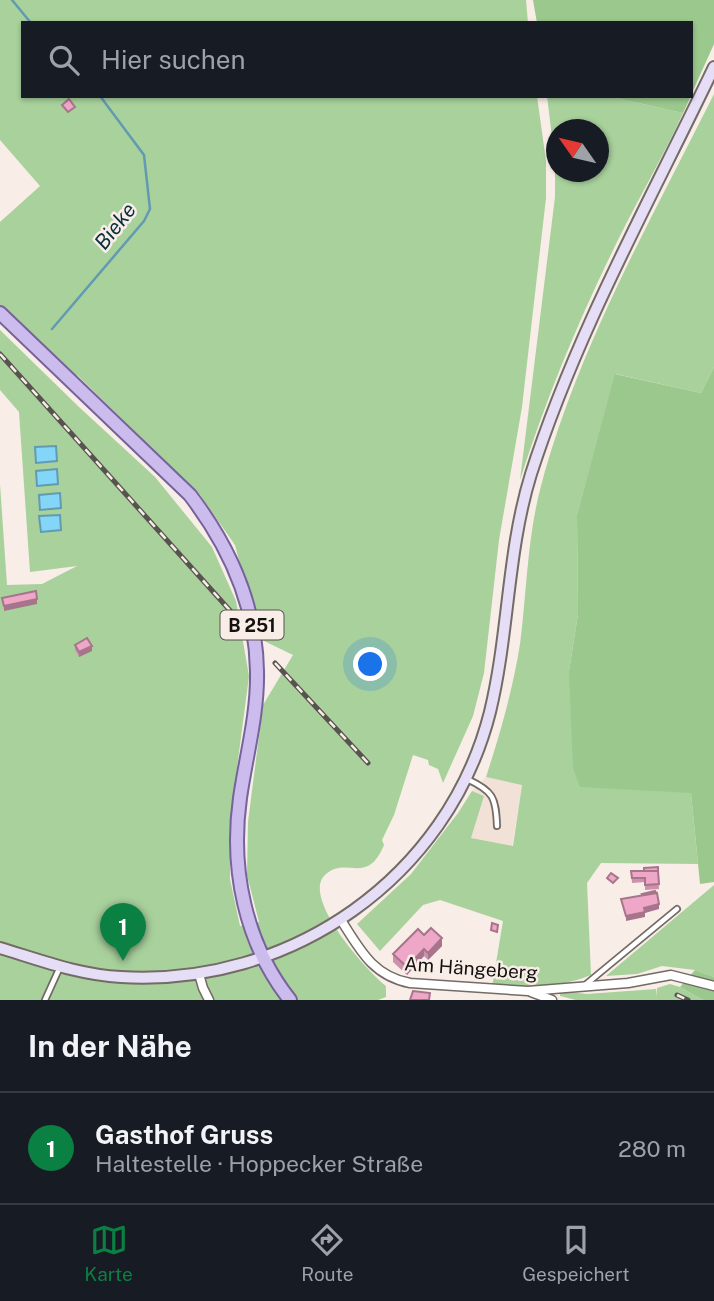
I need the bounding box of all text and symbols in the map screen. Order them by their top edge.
search box [21,21,693,98]
icon: search [45,41,83,79]
text: Hier suchen [101,44,246,75]
north arrow [546,119,609,182]
water label: Bieke [89,198,141,254]
road number: B 251 [220,610,284,640]
your location [353,647,387,681]
pin: 1 [100,903,146,961]
street label: Am Hängeberg [403,952,539,984]
text: In der Nähe [28,1028,192,1064]
text: Gasthof Gruss [95,1119,273,1150]
text: 1 [46,1135,56,1162]
text: 280 m [618,1135,686,1162]
text: Haltestelle · Hoppecker Straße [95,1150,423,1177]
tab: Karte [84,1221,133,1285]
tab: Route [301,1221,354,1285]
tab: Gespeichert [522,1221,630,1285]

